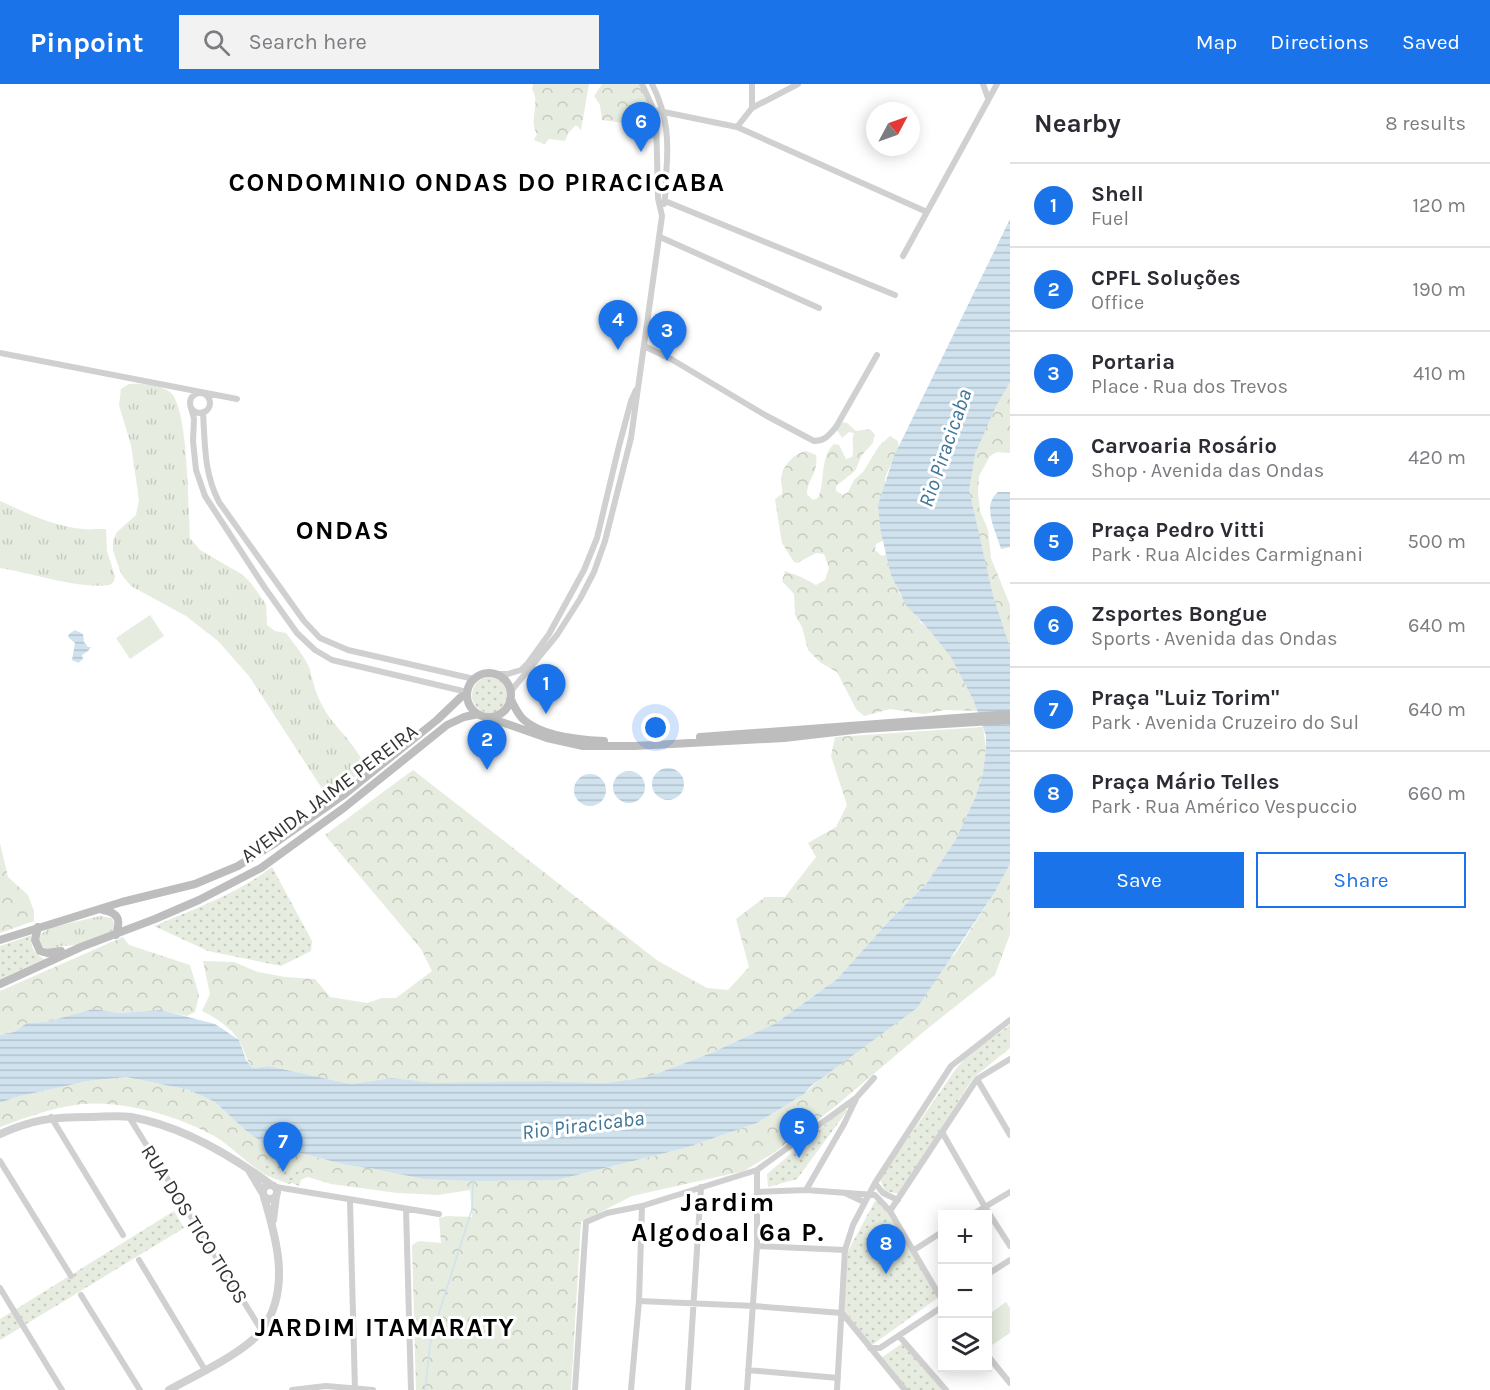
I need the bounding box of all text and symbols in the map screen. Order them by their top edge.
search box [179,15,599,69]
text: Pinpoint [30,26,143,59]
icon: search [200,26,233,59]
text: Search here [248,29,367,55]
text: Map [1196,30,1237,54]
text: Directions [1270,30,1369,54]
text: Saved [1402,30,1460,54]
north arrow [866,102,920,156]
pin: 6 [622,103,660,152]
text: Nearby [1034,108,1121,139]
text: 8 results [1385,112,1466,135]
district label: CONDOMINIO ONDAS DO PIRACICABA [228,167,726,198]
text: Shell [1091,181,1144,207]
text: 1 [1050,194,1057,217]
text: 120 m [1412,194,1466,217]
text: Fuel [1091,207,1129,230]
text: CPFL Soluções [1091,265,1241,291]
text: 2 [1047,278,1060,301]
text: 190 m [1412,278,1466,301]
text: Office [1091,291,1144,314]
pin: 4 [598,300,638,350]
pin: 3 [648,312,686,361]
text: Portaria [1091,349,1175,375]
text: 3 [1047,362,1060,385]
text: 410 m [1413,362,1466,385]
text: Place · Rua dos Trevos [1091,375,1288,398]
water label: Rio Piracicaba [914,386,976,510]
text: Carvoaria Rosário [1091,433,1277,459]
text: 4 [1048,446,1059,469]
text: 420 m [1408,446,1466,469]
text: Shop · Avenida das Ondas [1091,459,1324,482]
district label: ONDAS [296,515,390,546]
text: Praça Pedro Vitti [1091,517,1265,543]
text: 5 [1048,530,1059,553]
text: 500 m [1408,530,1466,553]
text: Park · Rua Alcides Carmignani [1091,543,1363,566]
text: Zsportes Bongue [1091,601,1267,627]
text: 6 [1047,614,1060,637]
text: 640 m [1408,614,1466,637]
text: Sports · Avenida das Ondas [1091,627,1338,650]
pin: 1 [526,664,566,714]
text: Praça "Luiz Torim" [1091,685,1279,711]
text: 7 [1049,698,1058,721]
text: 640 m [1408,698,1466,721]
text: Park · Avenida Cruzeiro do Sul [1091,711,1359,734]
your location [641,713,670,742]
street label: AVENIDA JAIME PEREIRA [236,719,422,867]
pin: 2 [468,720,506,770]
text: Praça Mário Telles [1091,769,1280,795]
text: 8 [1047,782,1060,805]
text: 660 m [1408,782,1466,805]
text: Park · Rua Américo Vespuccio [1091,795,1357,818]
button: Save [1034,852,1244,908]
button: Share [1256,852,1466,908]
water label: Rio Piracicaba [520,1106,646,1144]
pin: 5 [780,1108,818,1158]
pin: 7 [264,1122,302,1172]
street label: RUA DOS TICO TICOS [136,1141,253,1308]
district label: Jardim Algodoal 6ª P. [631,1187,825,1248]
map controls [938,1210,992,1372]
button: + [938,1210,992,1264]
pin: 8 [866,1224,906,1274]
button: − [938,1264,992,1318]
district label: JARDIM ITAMARATY [255,1312,515,1343]
button: layers [938,1318,992,1372]

